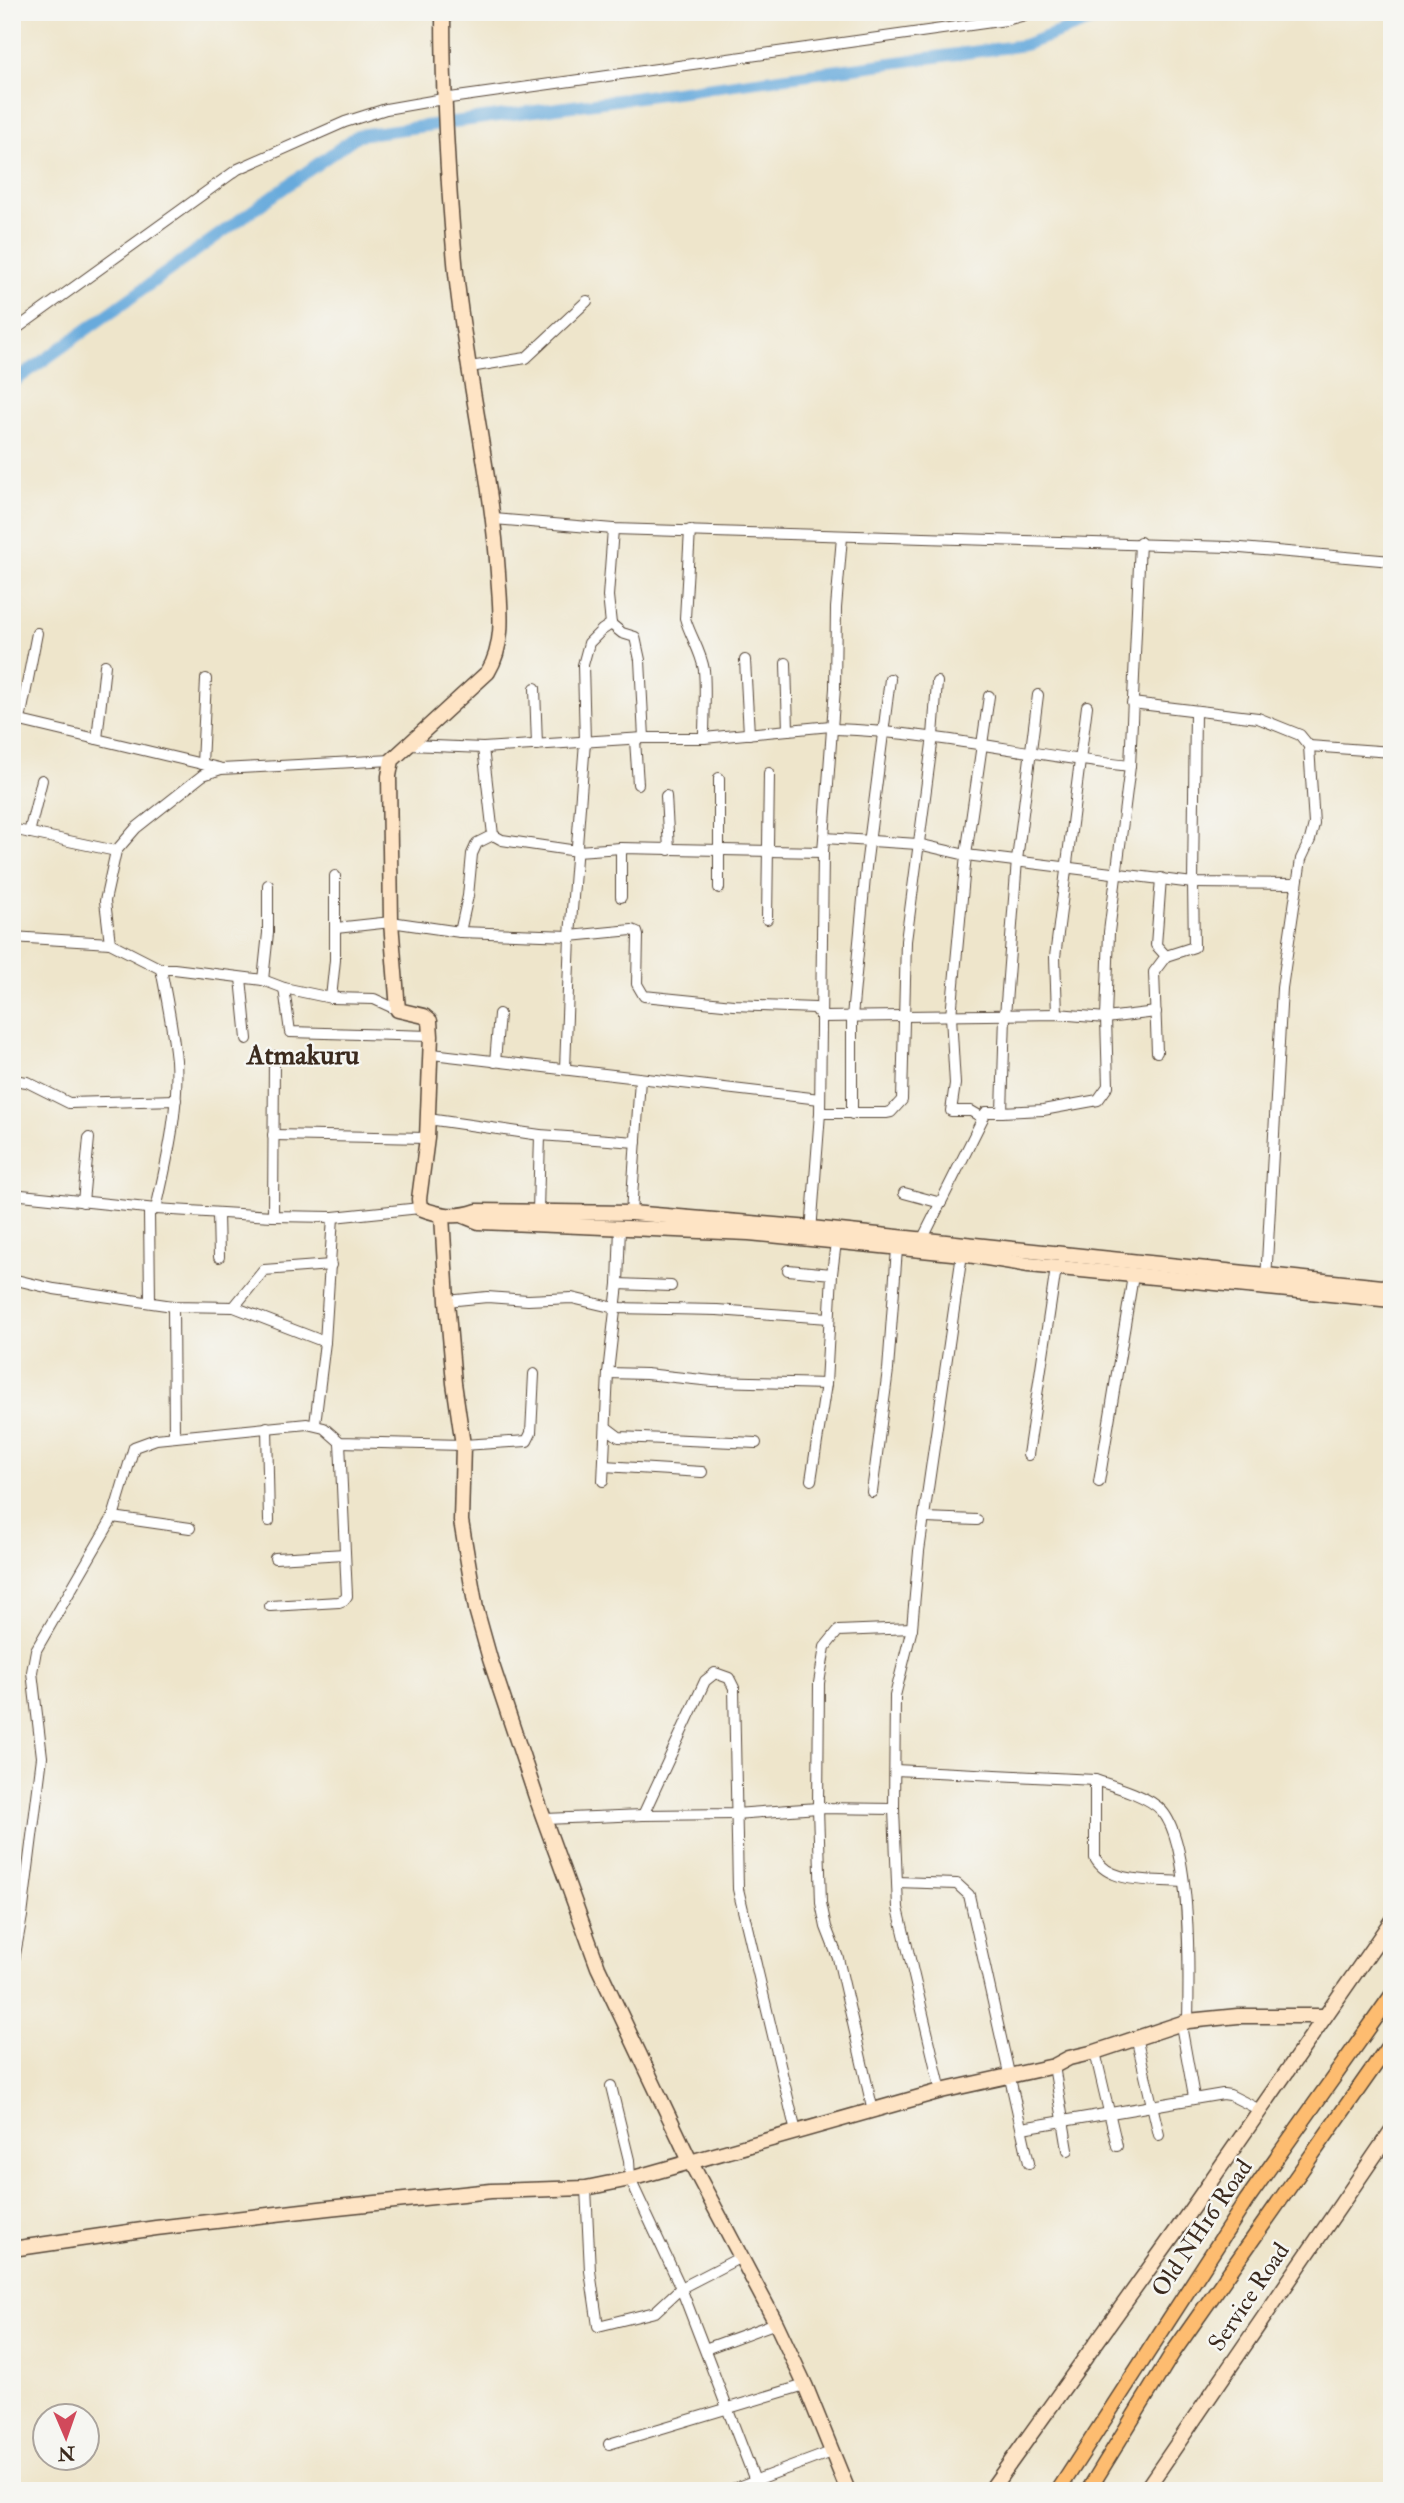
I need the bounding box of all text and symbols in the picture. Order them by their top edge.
district label: Atmakuru [246,1038,360,1073]
street label: Old NH16 Road [1145,2153,1259,2303]
street label: Service Road [1201,2237,1297,2357]
north arrow [32,2402,102,2472]
text: N [57,2441,76,2465]

